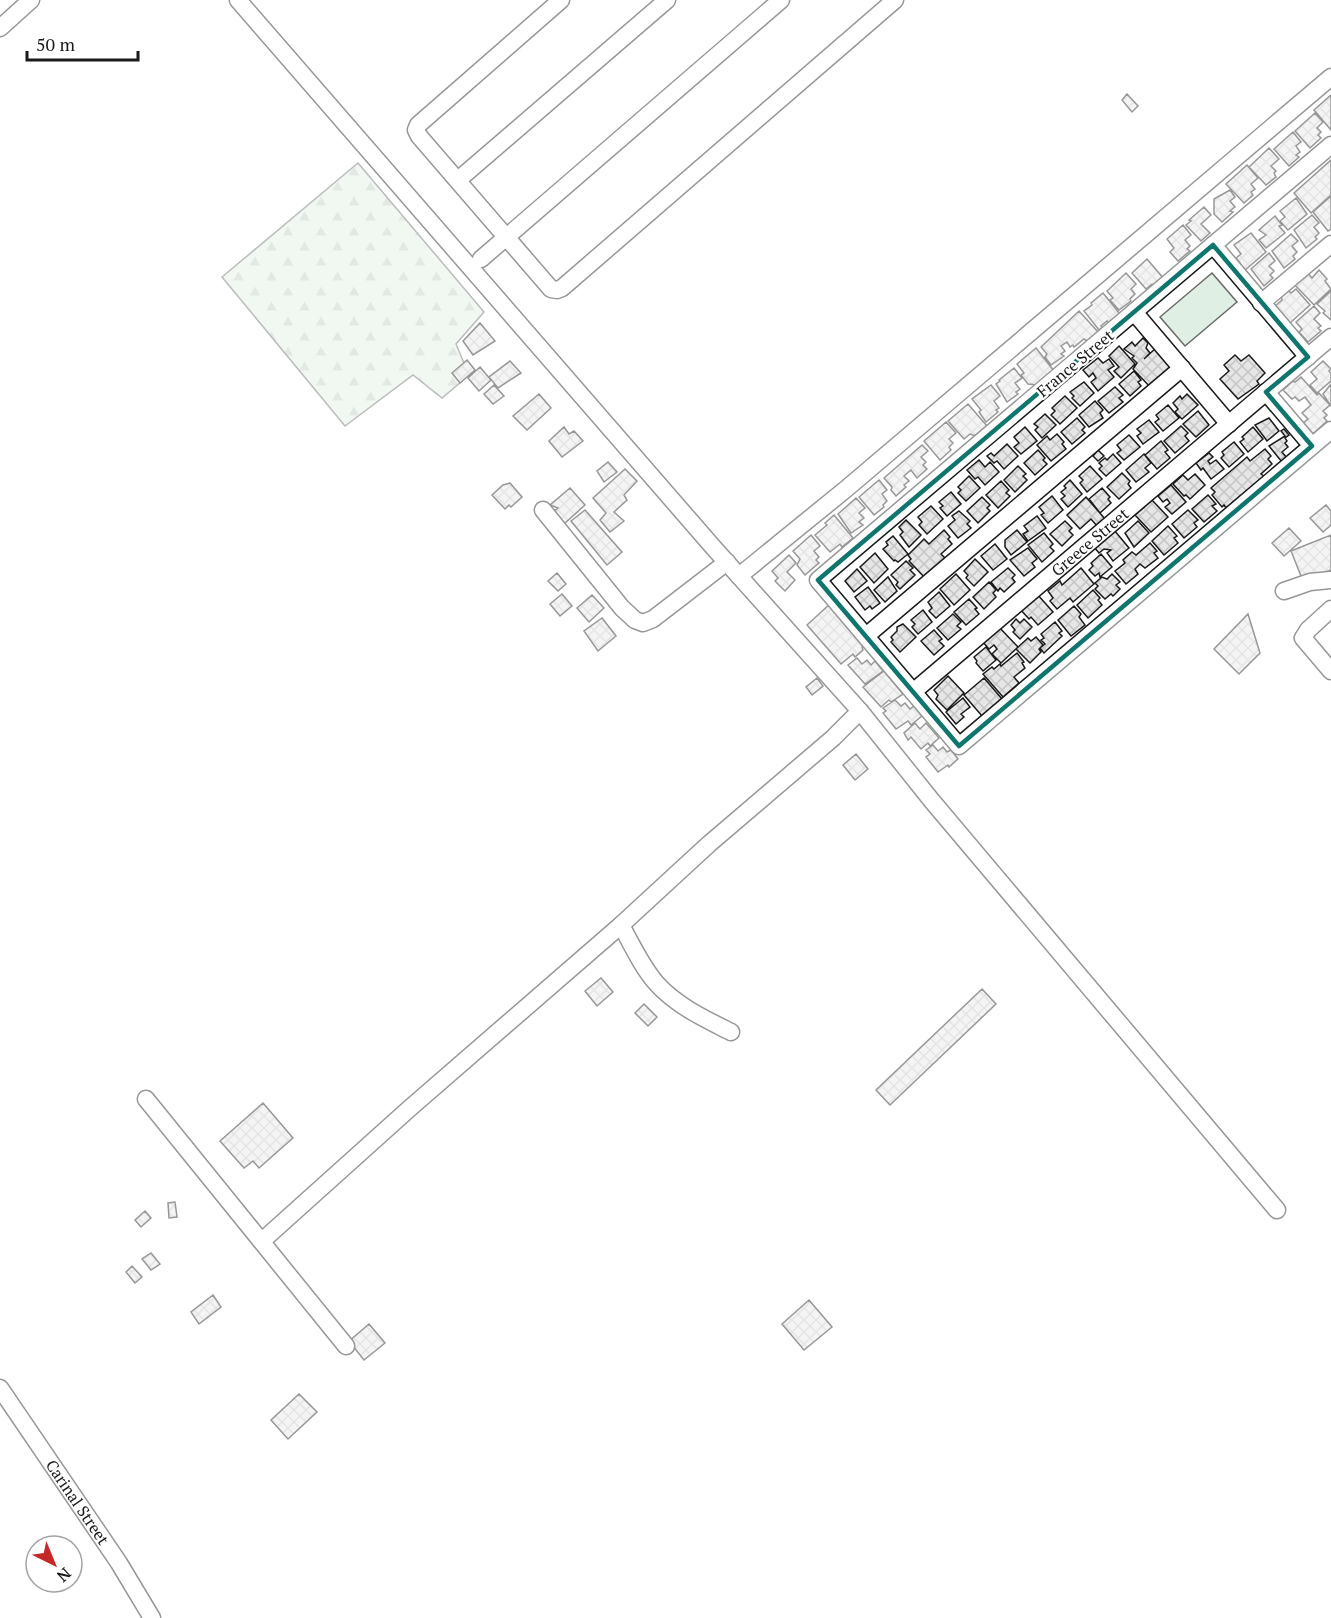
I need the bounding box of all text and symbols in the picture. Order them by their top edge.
scale bar [27,24,138,62]
text: 50 m [36,32,76,56]
street label: France Street [1032,324,1118,402]
street label: Greece Street [1046,503,1133,581]
street label: Carinal Street [41,1455,114,1549]
north arrow [24,1534,84,1594]
text: N [52,1563,76,1587]

